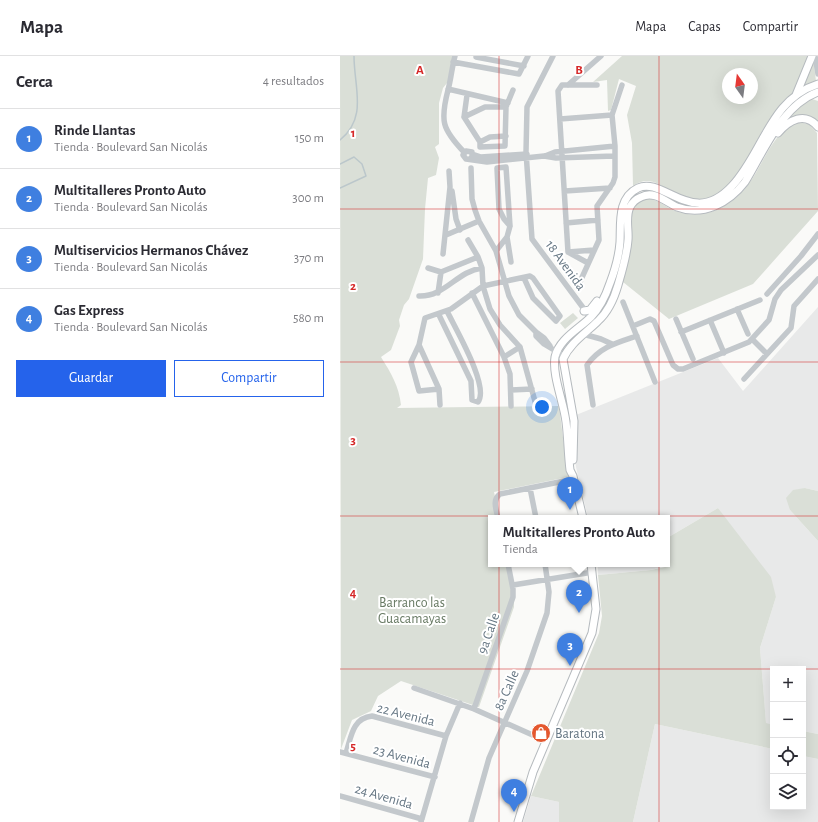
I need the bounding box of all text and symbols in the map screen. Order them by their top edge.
text: Mapa [20,18,63,37]
text: Mapa [635,20,666,34]
text: Capas [688,20,721,34]
text: Compartir [743,20,798,34]
text: A [416,64,424,77]
text: B [575,64,583,77]
north arrow [722,68,758,104]
text: Cerca [16,73,53,90]
text: 4 resultados [263,75,324,88]
text: Rinde Llantas [54,123,135,138]
text: 1 [351,127,355,140]
text: 1 [27,132,31,145]
text: 150 m [295,132,324,145]
text: Tienda · Boulevard San Nicolás [54,141,208,154]
text: Multitalleres Pronto Auto [54,183,206,198]
text: 2 [26,192,32,205]
text: 300 m [292,192,324,205]
text: Tienda · Boulevard San Nicolás [54,201,208,214]
street label: 18 Avenida [542,238,588,294]
text: Multiservicios Hermanos Chávez [54,243,248,258]
text: 3 [26,252,32,265]
text: 370 m [294,252,324,265]
text: Tienda · Boulevard San Nicolás [54,261,208,274]
text: 2 [350,280,356,293]
text: Gas Express [54,303,124,318]
text: 4 [26,312,32,325]
text: 580 m [293,312,324,325]
text: Tienda · Boulevard San Nicolás [54,321,208,334]
button: Guardar [16,360,166,397]
button: Compartir [174,360,324,397]
your location [532,397,552,417]
text: 3 [350,434,356,447]
pin: 1 [557,477,583,510]
popup [488,515,670,567]
text: Multitalleres Pronto Auto [503,525,655,540]
text: Tienda [503,543,538,556]
pin: 2 [566,580,592,613]
text: 4 [350,587,357,600]
park label: Barranco las Guacamayas [378,596,446,626]
street label: 9a Calle [475,611,502,656]
pin: 3 [557,633,583,666]
map controls [770,666,806,810]
button: + [770,666,806,702]
street label: 8a Calle [492,668,522,713]
street label: 22 Avenida [375,701,437,729]
button: − [770,702,806,738]
shop icon: Baratona [530,722,552,744]
place label: Baratona [555,727,605,741]
button: locate [770,738,806,774]
text: 5 [350,740,356,753]
street label: 23 Avenida [372,743,432,771]
button: layers [770,774,806,810]
pin: 4 [501,779,527,812]
street label: 24 Avenida [353,782,415,812]

